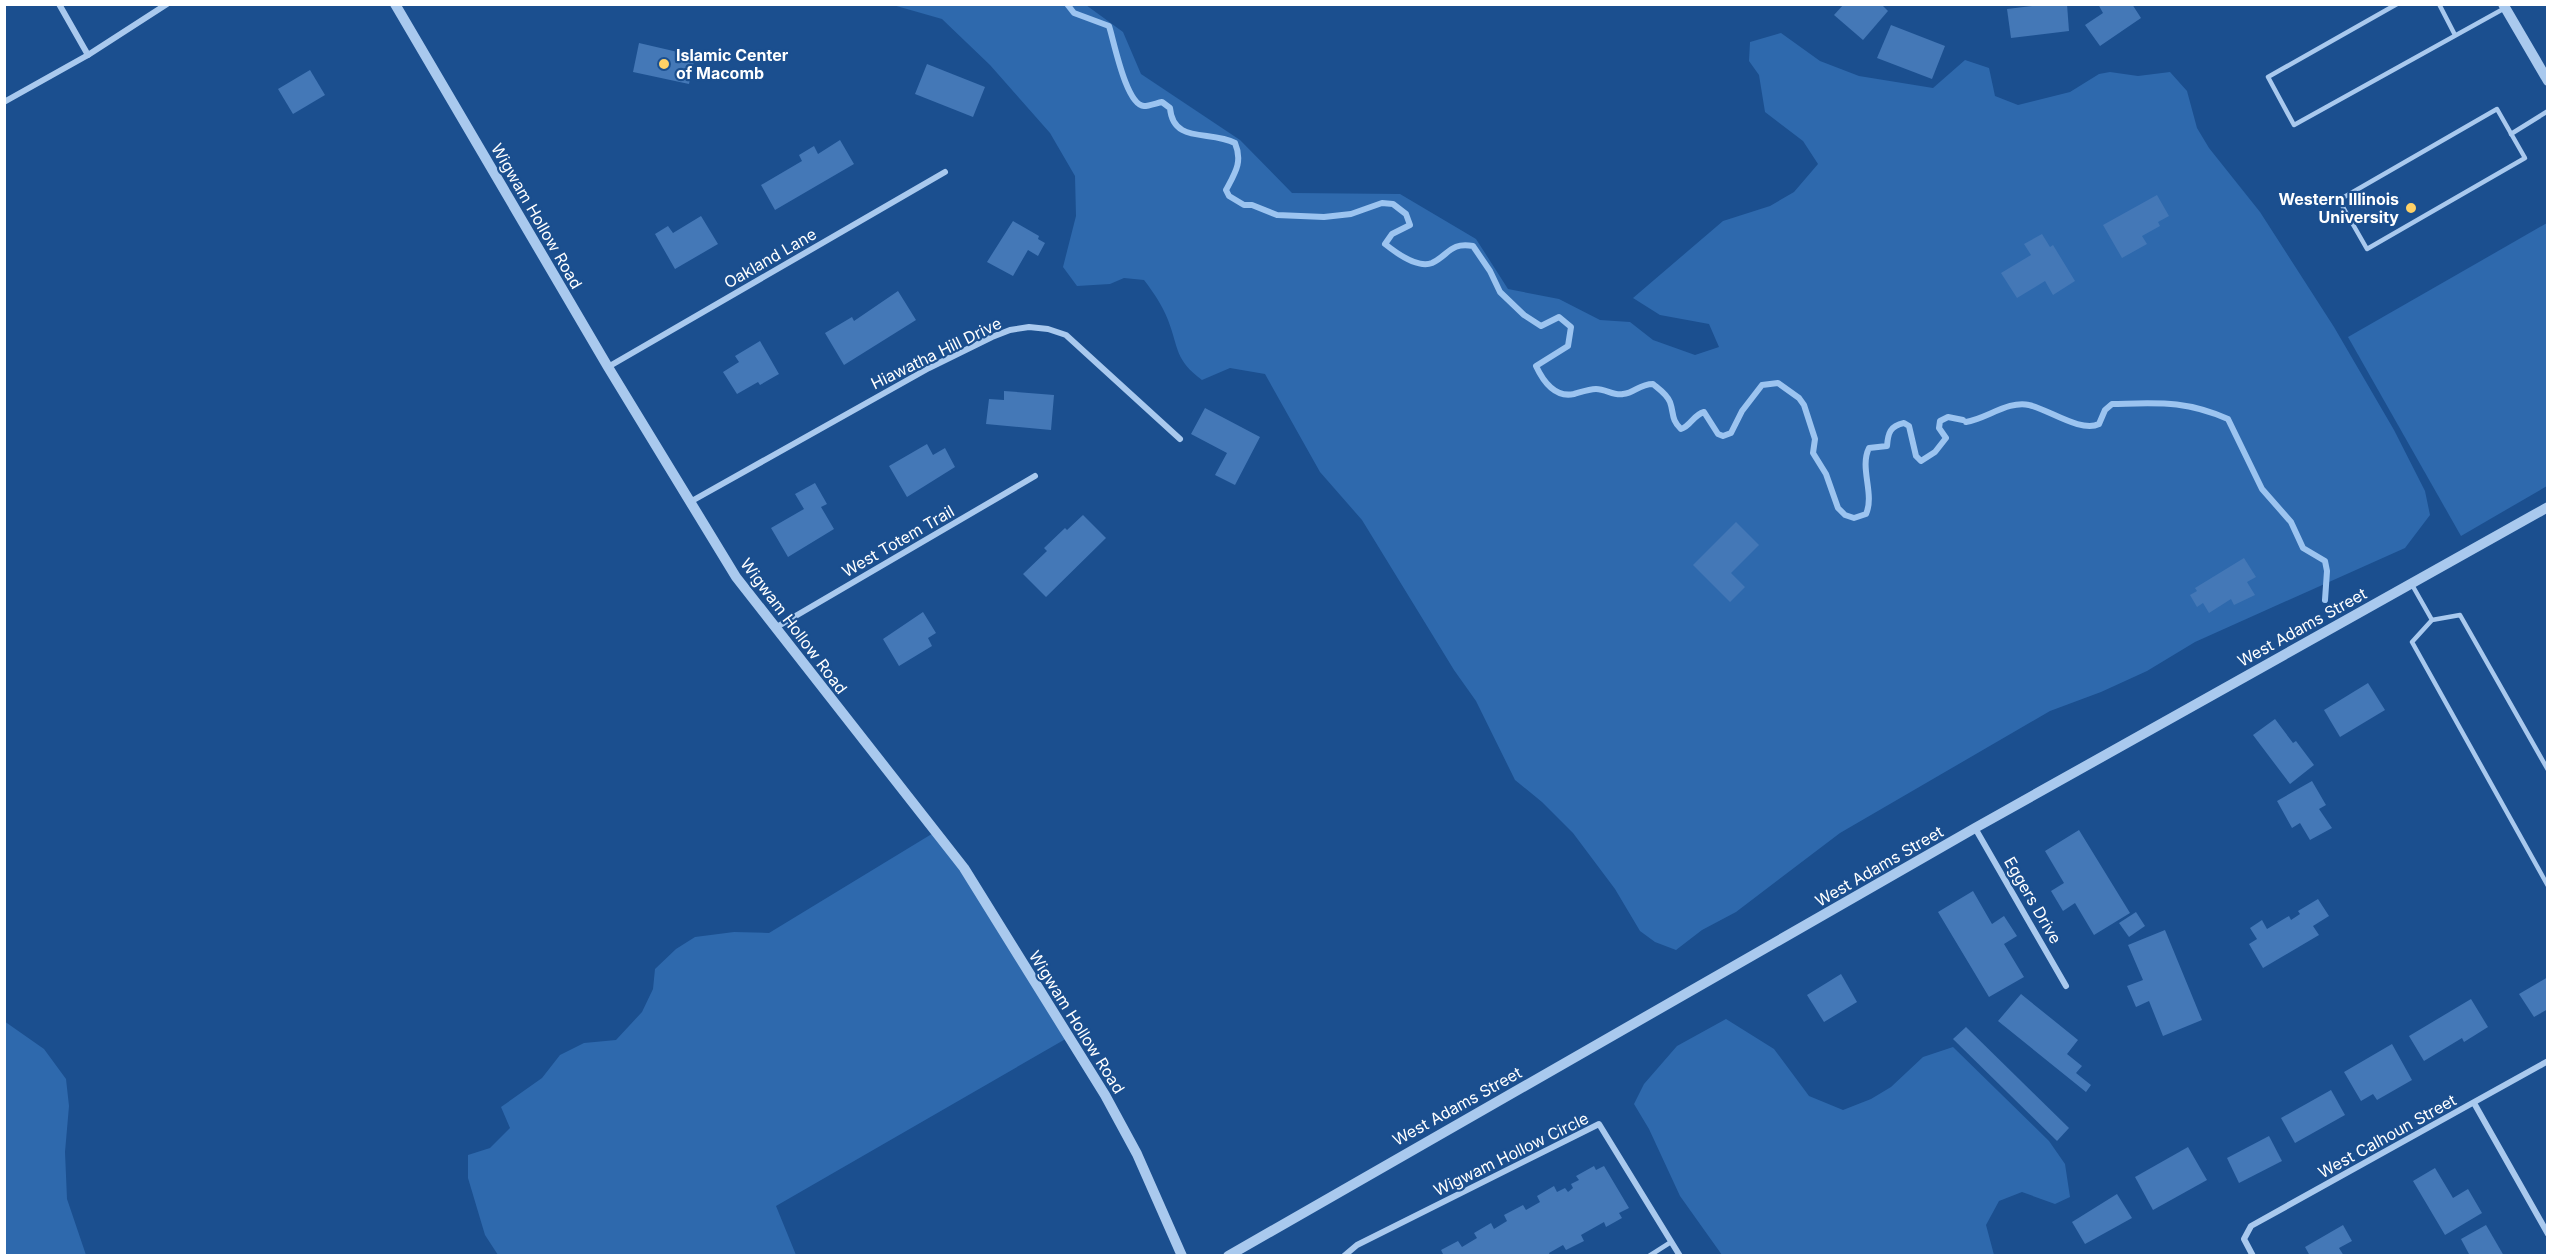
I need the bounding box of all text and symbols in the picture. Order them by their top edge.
place label: Islamic Center of Macomb [676,45,789,83]
marker: Islamic Center of Macomb [657,57,671,71]
street label: Wigwam Hollow Road [487,140,587,292]
place label: Western Illinois University [2279,189,2399,227]
marker: Western Illinois University [2404,201,2418,215]
street label: Oakland Lane [720,223,820,293]
street label: Hiawatha Hill Drive [867,313,1005,393]
street label: West Totem Trail [838,501,958,581]
street label: Wigwam Hollow Road [736,554,852,698]
street label: West Adams Street [2234,583,2370,671]
street label: West Adams Street [1811,821,1947,911]
street label: Eggers Drive [2000,853,2066,947]
street label: Wigwam Hollow Road [1025,947,1129,1097]
street label: West Adams Street [1389,1062,1525,1150]
street label: West Calhoun Street [2315,1090,2459,1182]
street label: Wigwam Hollow Circle [1430,1108,1592,1200]

